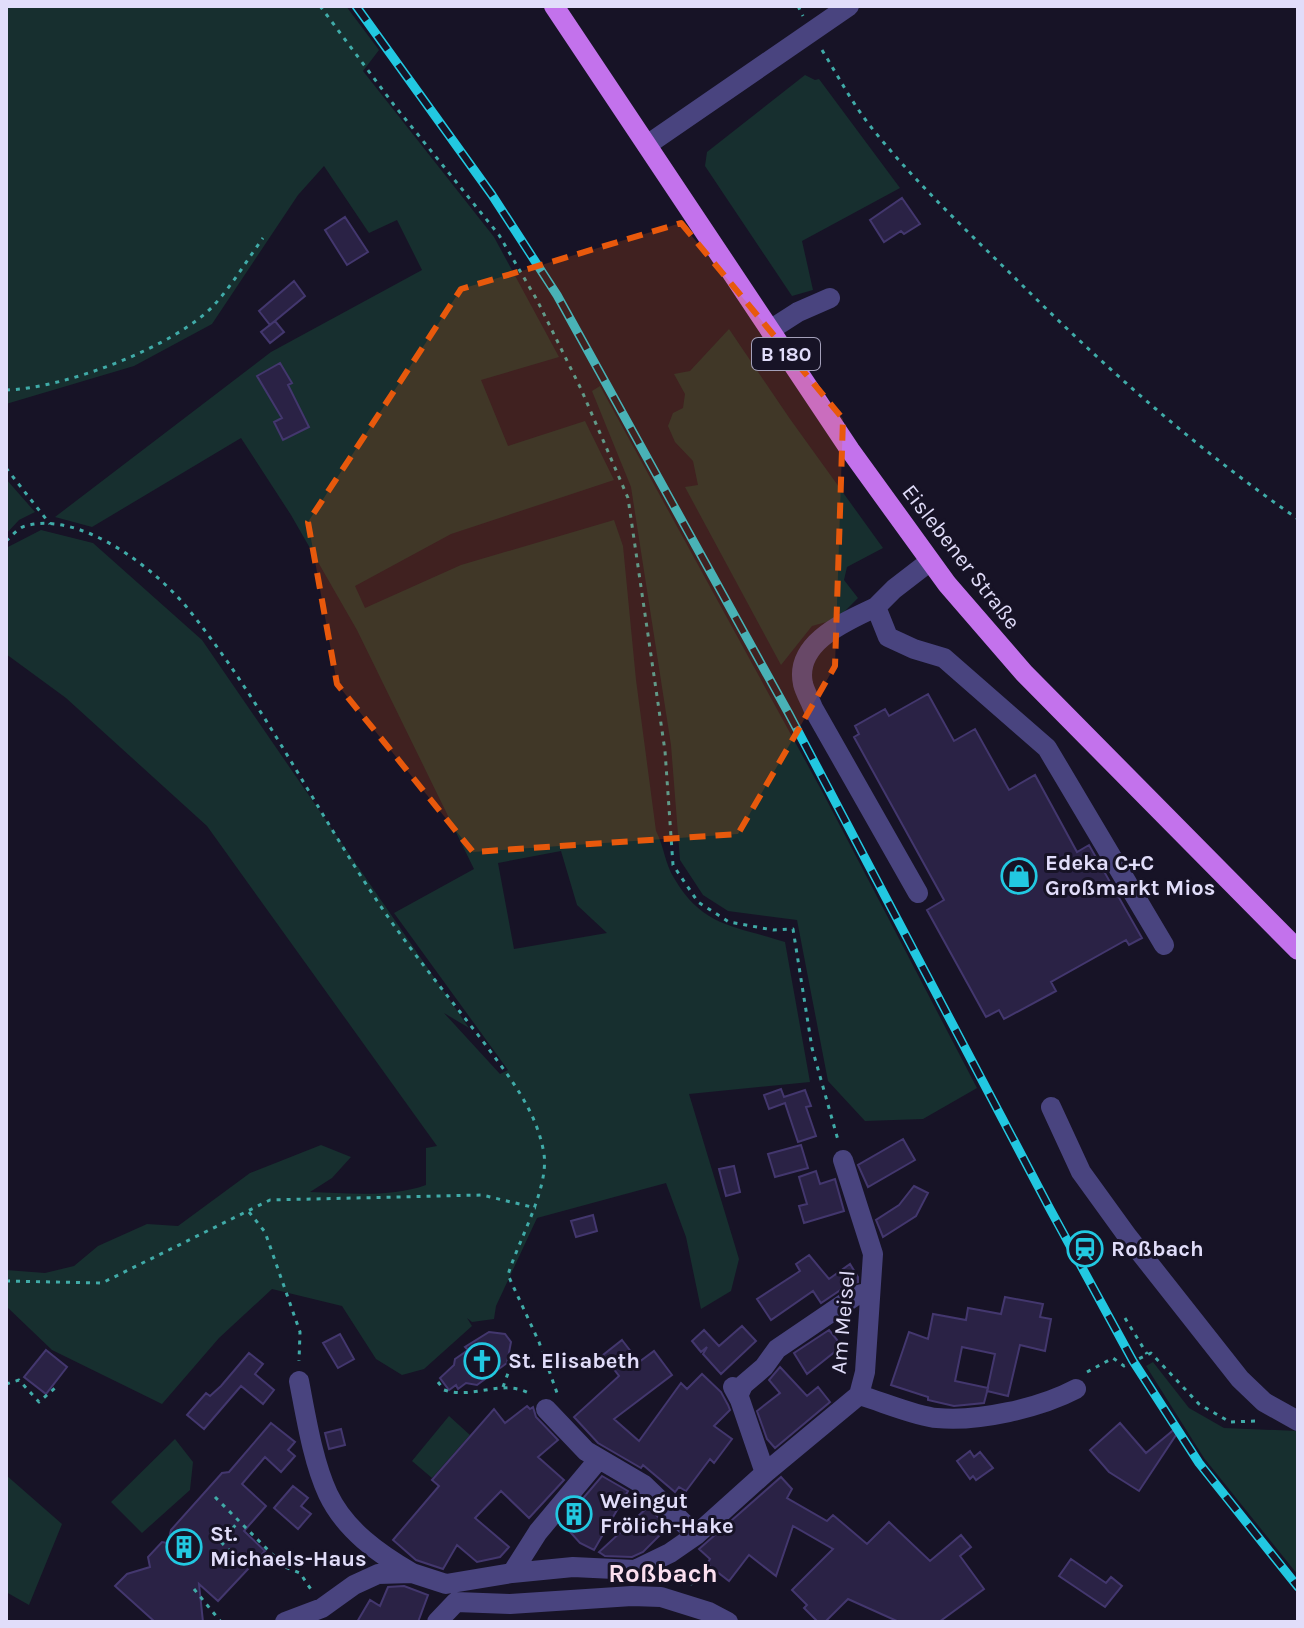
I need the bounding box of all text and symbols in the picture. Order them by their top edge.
road number: B 180 [752,338,820,370]
street label: Eislebener Straße [896,479,1026,635]
place label: Edeka C+C Großmarkt Mios [1045,850,1215,901]
shop icon: Edeka C+C Großmarkt Mios [1000,857,1038,895]
station icon: Roßbach [1066,1230,1104,1268]
place label: Roßbach [1111,1236,1204,1262]
street label: Am Meisel [826,1269,860,1375]
church icon: St. Elisabeth [463,1342,501,1380]
place label: St. Elisabeth [508,1348,640,1374]
place label: Weingut Frölich-Hake [600,1488,734,1539]
building icon: Weingut Frölich-Hake [555,1495,593,1533]
place label: St. Michaels-Haus [210,1521,367,1572]
building icon: St. Michaels-Haus [165,1528,203,1566]
district label: Roßbach [608,1558,718,1589]

